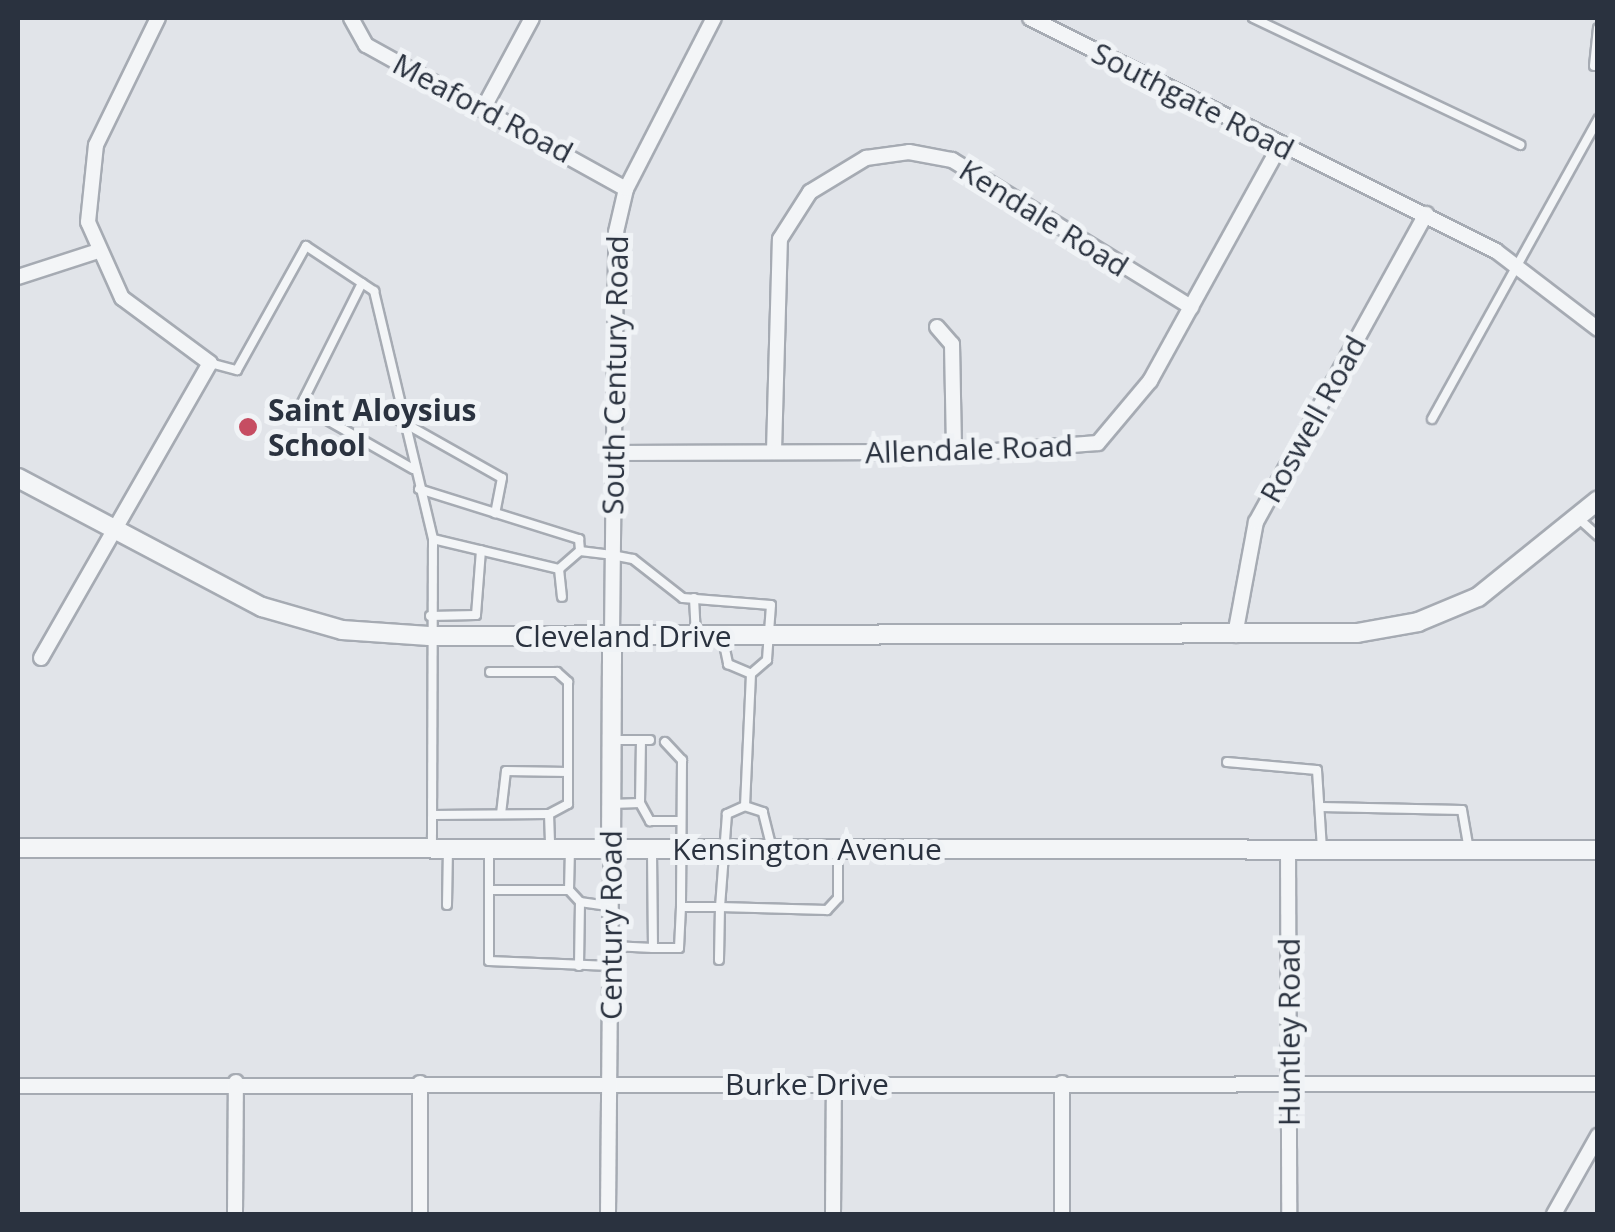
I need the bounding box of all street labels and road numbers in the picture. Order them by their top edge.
street label: Southgate Road [1086,35,1300,167]
street label: Meaford Road [387,45,579,171]
street label: Kendale Road [953,152,1135,284]
street label: South Century Road [595,235,635,515]
street label: Roswell Road [1252,329,1374,509]
street label: Allendale Road [864,427,1074,471]
street label: Cleveland Drive [514,618,732,654]
street label: Century Road [593,830,629,1020]
street label: Kensington Avenue [672,831,942,867]
street label: Huntley Road [1271,938,1307,1126]
street label: Burke Drive [725,1066,889,1102]

